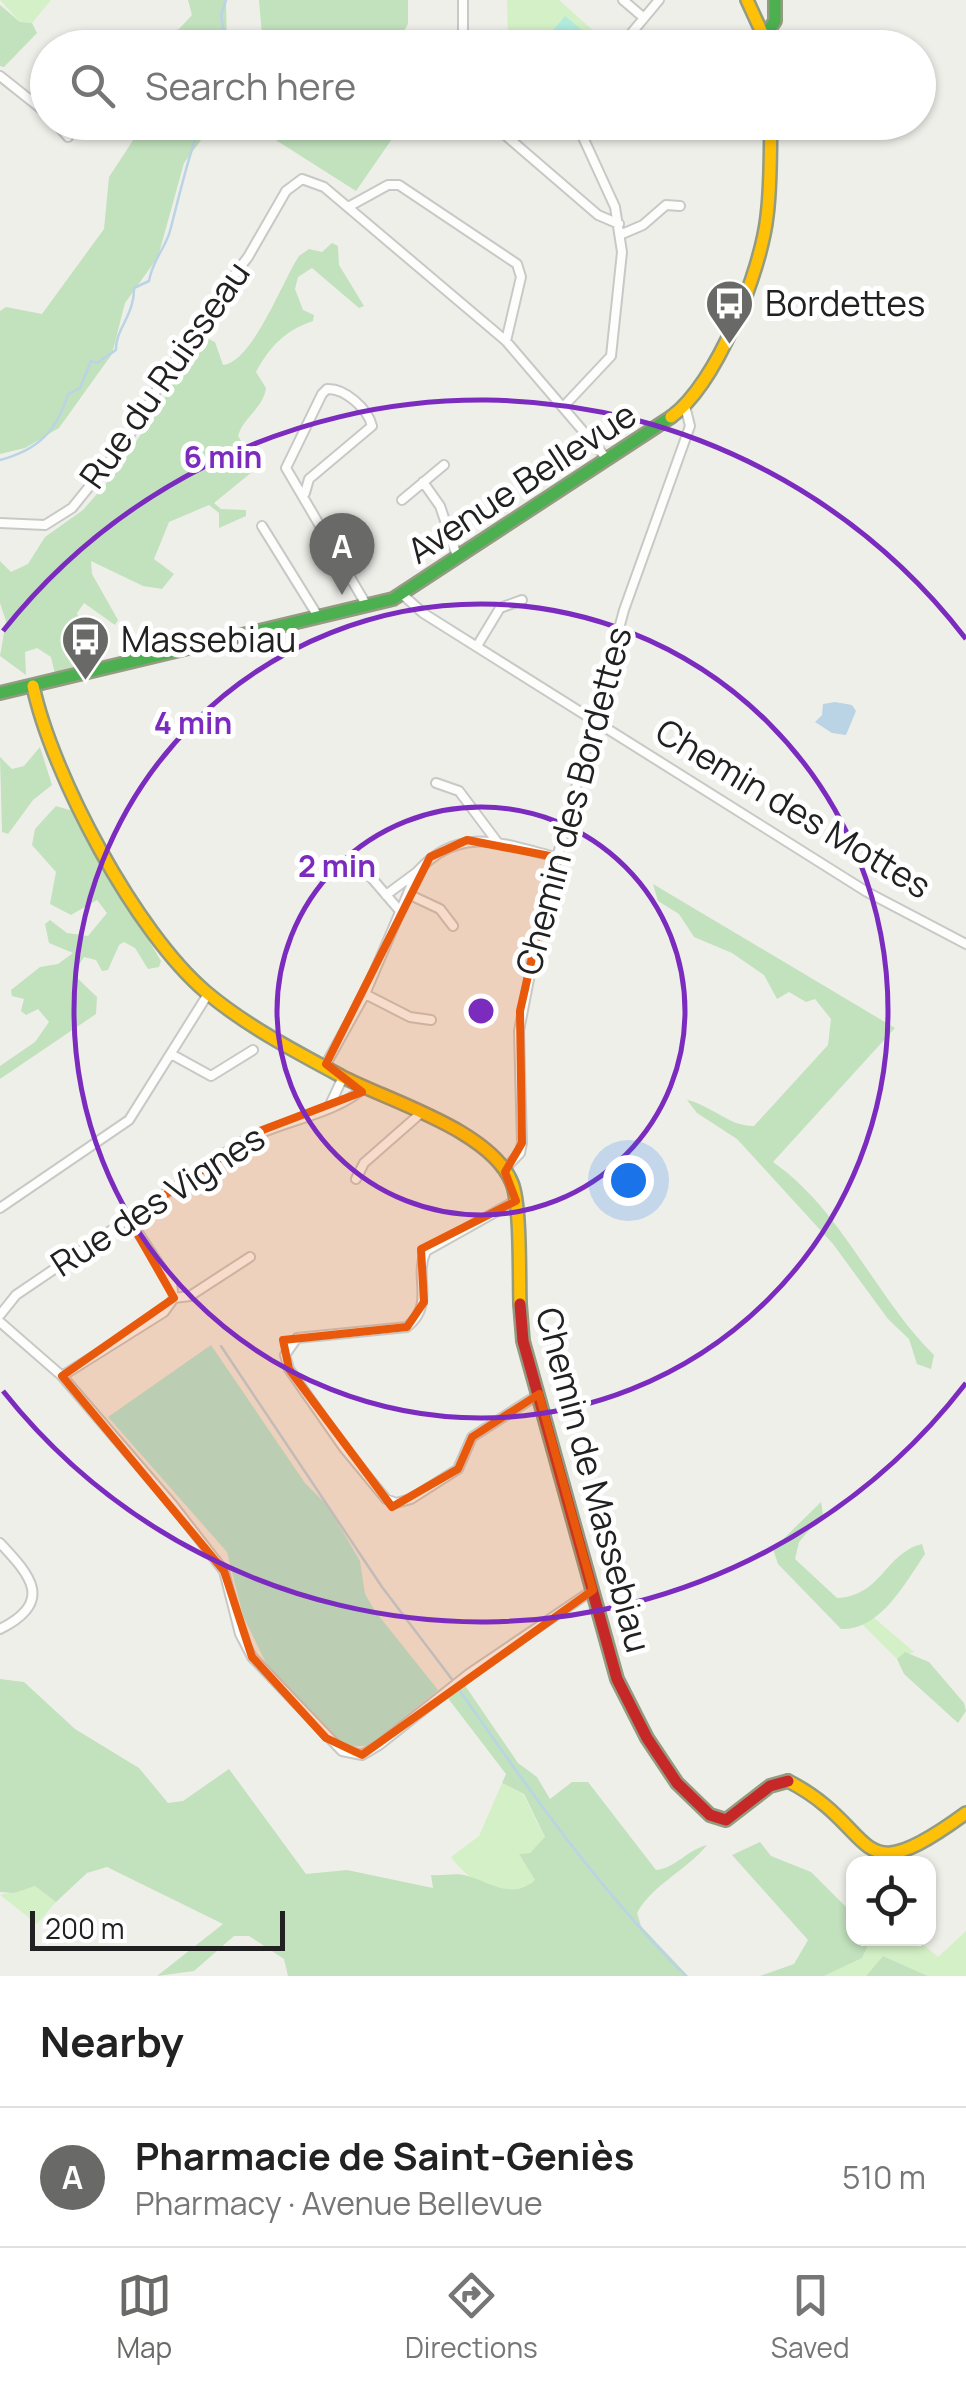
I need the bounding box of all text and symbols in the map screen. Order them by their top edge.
search box [30,30,936,140]
icon: search [65,58,120,113]
text: Search here [145,59,356,111]
street label: Rue du Ruisseau [68,251,260,498]
bus stop icon: Bordettes [704,278,756,346]
place label: Bordettes [765,279,925,327]
street label: Avenue Bellevue [398,390,645,574]
text: 6 min [184,436,262,477]
pin: A [310,512,374,595]
bus stop icon: Massebiau [60,614,112,682]
place label: Massebiau [121,615,296,663]
street label: Chemin des Bordettes [503,621,643,980]
text: 4 min [154,702,232,743]
street label: Chemin des Mottes [647,707,940,909]
text: 2 min [298,845,376,886]
centre of rings [463,993,499,1029]
street label: Rue des Vignes [41,1113,274,1287]
your location [603,1155,654,1206]
street label: Chemin de Massebiau [525,1302,663,1657]
map controls [846,1856,936,1946]
button: locate [846,1856,936,1946]
scale bar [30,1906,285,1950]
text: 200 m [45,1909,124,1947]
text: Nearby [40,2012,184,2070]
text: Pharmacie de Saint-Geniès [135,2129,634,2181]
text: A [62,2155,83,2199]
text: 510 m [842,2155,926,2199]
text: Pharmacy · Avenue Bellevue [135,2181,543,2225]
tab: Map [116,2268,172,2366]
tab: Directions [405,2268,538,2366]
tab: Saved [771,2268,850,2366]

